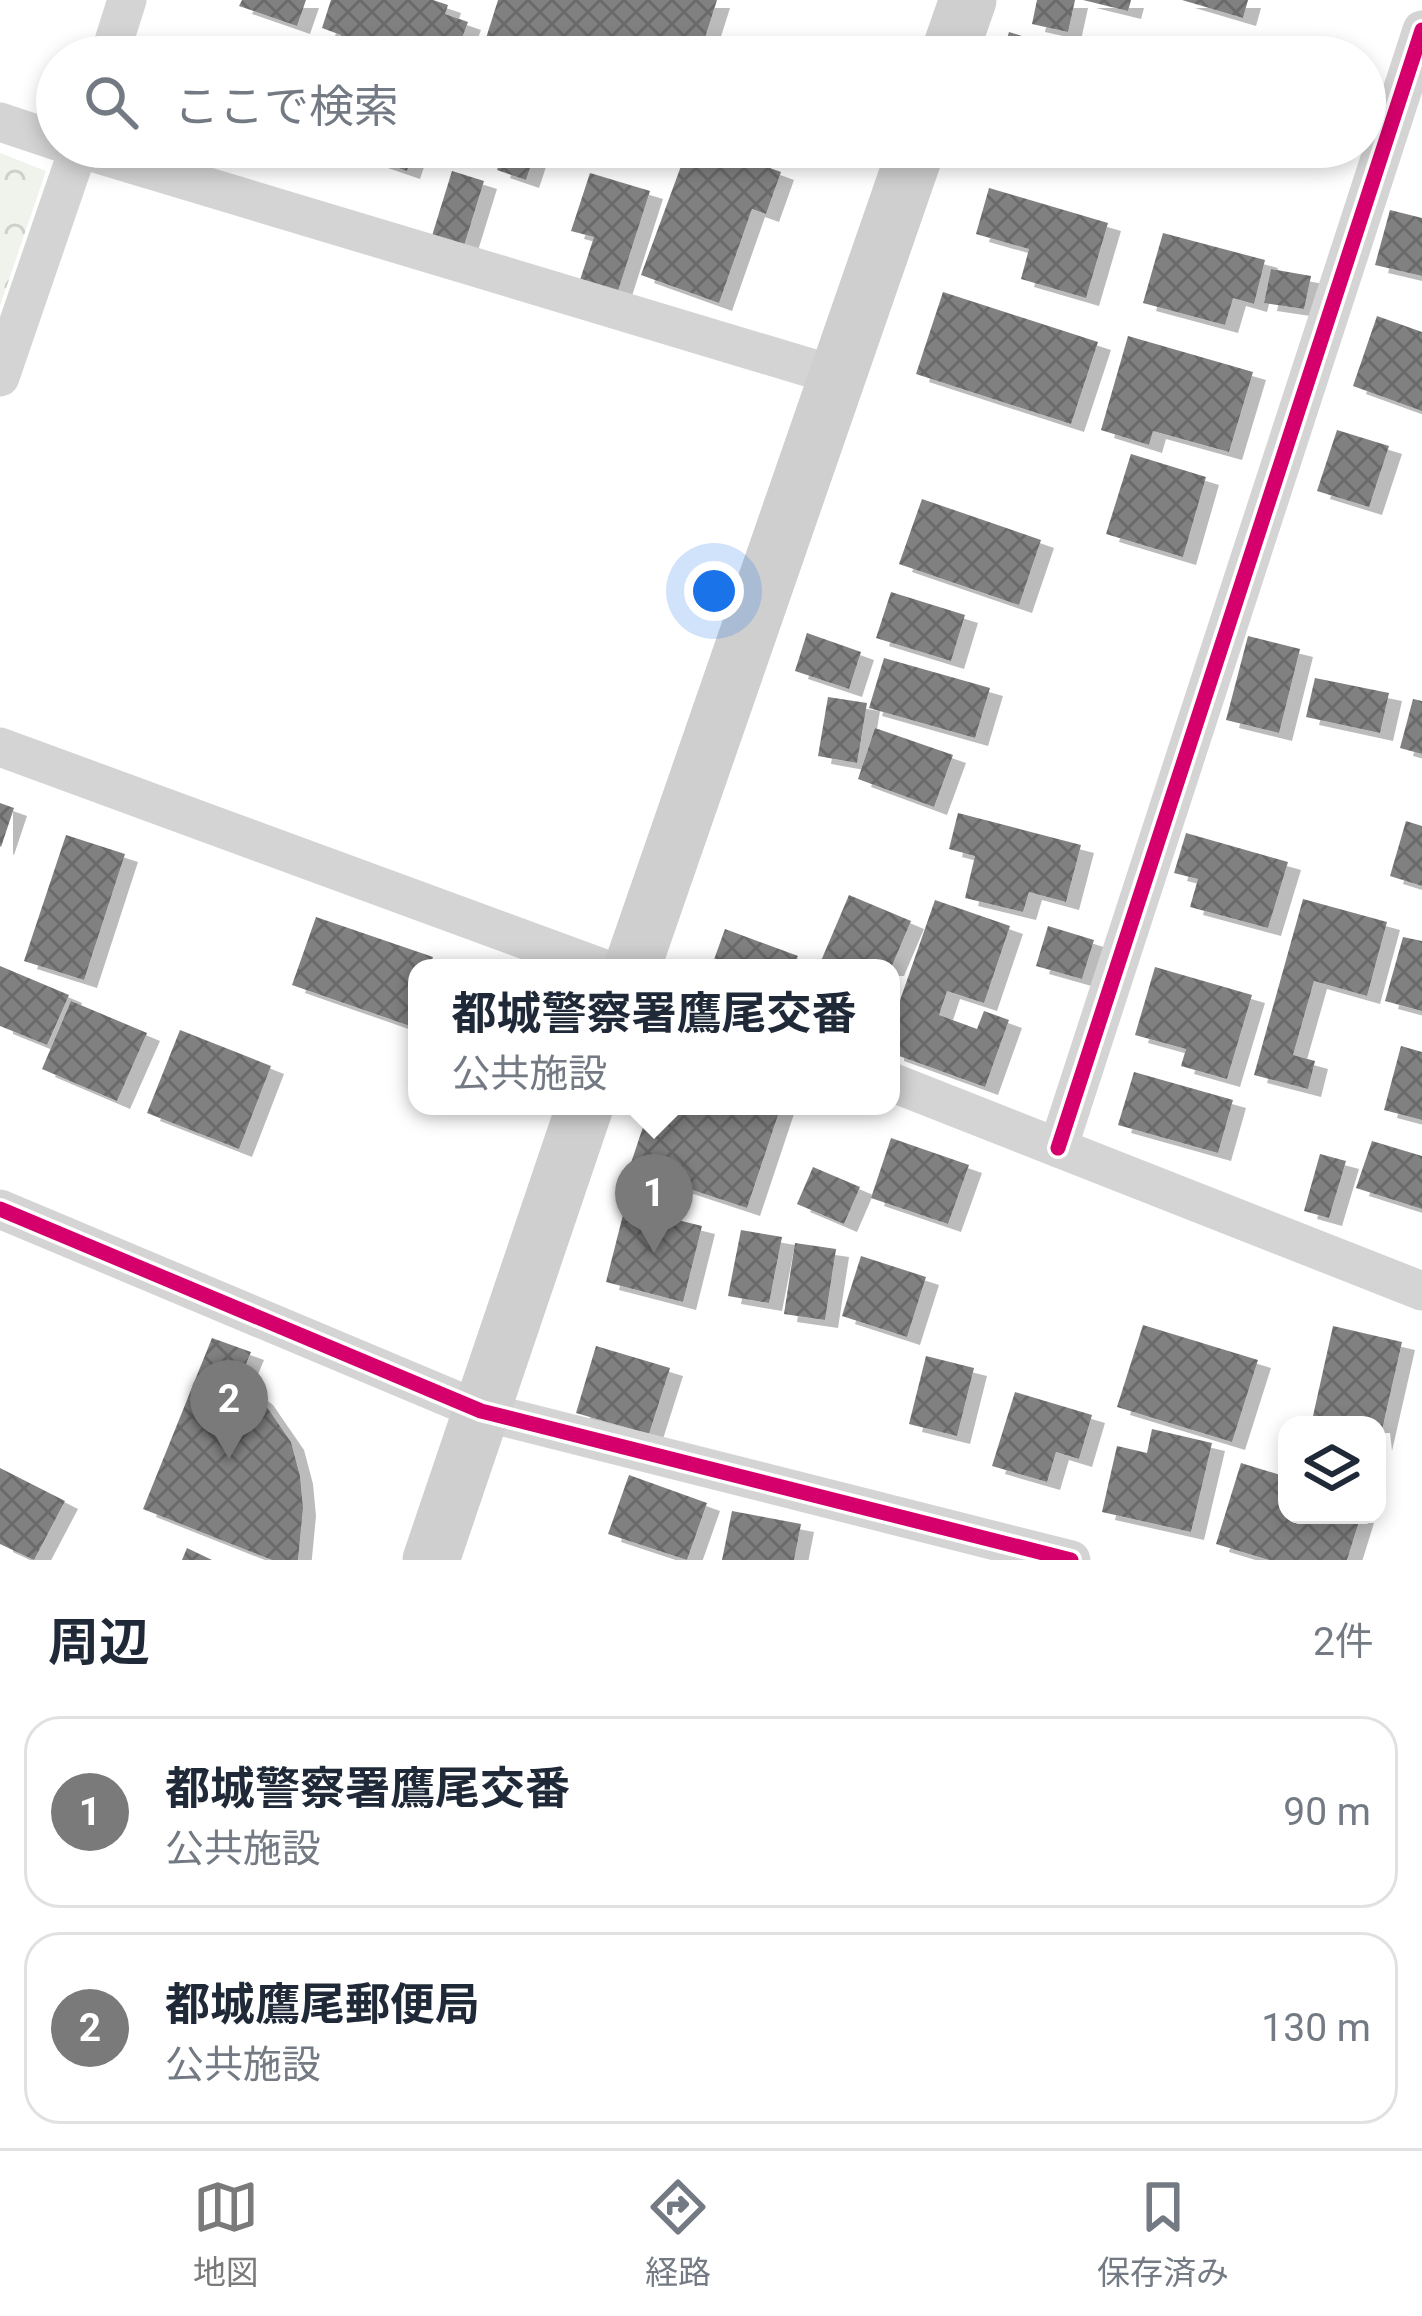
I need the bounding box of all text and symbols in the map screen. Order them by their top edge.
search box [36,36,1386,168]
icon: search [78,69,144,135]
text: ここで検索 [174,80,399,133]
your location [684,561,744,621]
popup [408,959,900,1115]
text: 都城警察署鷹尾交番 [451,987,857,1040]
text: 公共施設 [451,1051,608,1097]
pin: 1 [615,1154,693,1253]
pin: 2 [190,1360,268,1459]
map controls [1278,1416,1386,1524]
button: layers [1278,1416,1386,1524]
text: 周辺 [48,1613,150,1672]
text: 2件 [1313,1619,1374,1665]
text: 都城警察署鷹尾交番 [165,1762,570,1815]
text: 1 [79,1789,101,1835]
text: 90 m [1283,1789,1371,1835]
text: 公共施設 [165,1826,321,1872]
text: 都城鷹尾郵便局 [165,1978,480,2031]
text: 2 [79,2005,101,2051]
text: 130 m [1261,2005,1371,2051]
text: 公共施設 [165,2042,321,2088]
tab: 地図 [193,2174,259,2294]
tab: 経路 [645,2174,711,2294]
tab: 保存済み [1097,2174,1229,2294]

